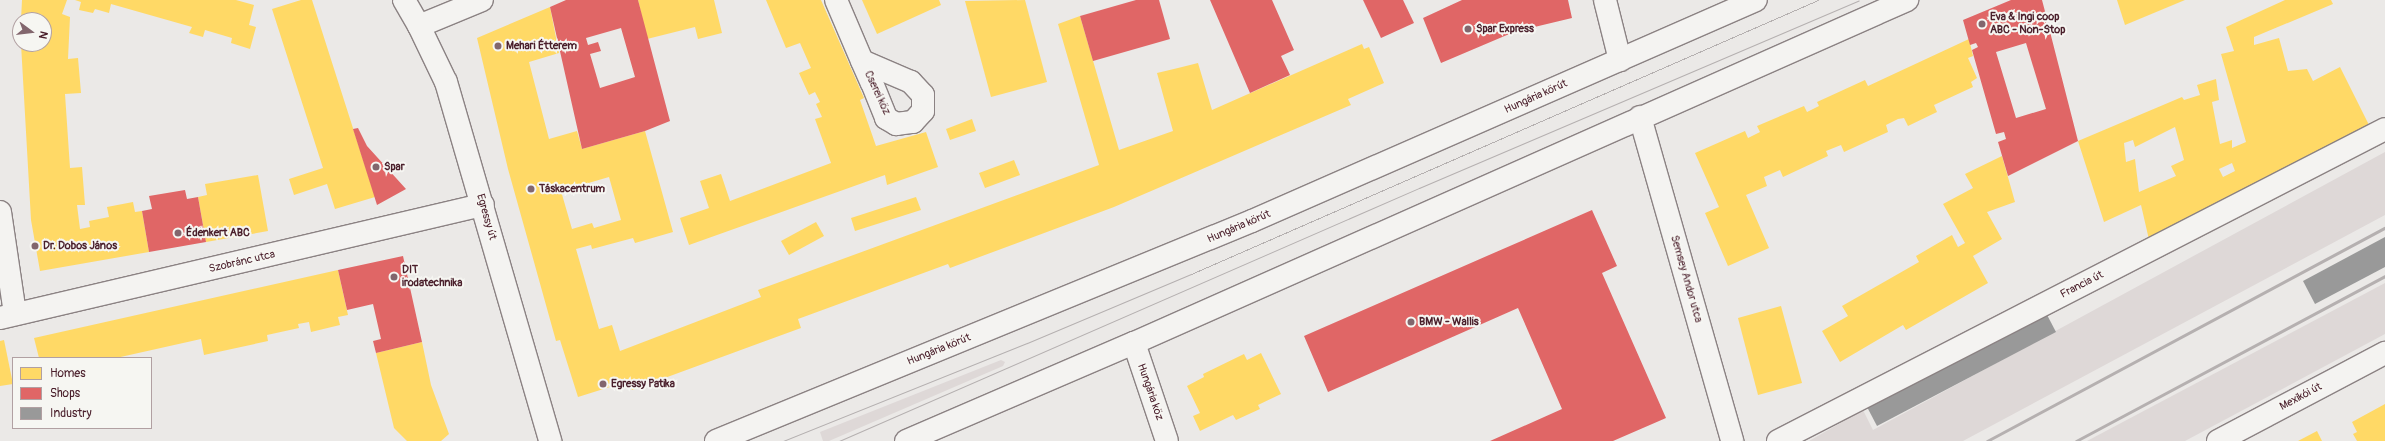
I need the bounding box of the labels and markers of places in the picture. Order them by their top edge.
place label: Eva & Ingi coop ABC - Non-Stop [1990,11,2066,37]
marker: Eva & Ingi coop ABC - Non-Stop [1977,19,1987,29]
place label: Spar Express [1476,22,1534,36]
marker: Spar Express [1463,24,1473,34]
place label: Mehari Étterem [506,39,577,53]
marker: Mehari Étterem [493,41,503,51]
place label: Spar [384,160,405,174]
marker: Spar [371,162,381,172]
place label: Táskacentrum [539,182,605,196]
marker: Táskacentrum [526,184,536,194]
place label: Édenkert ABC [186,226,250,240]
marker: Édenkert ABC [173,228,183,238]
place label: Dr. Dobos János [43,239,117,253]
marker: Dr. Dobos János [30,241,40,251]
place label: DIT irodatechnika [402,264,462,290]
marker: DIT irodatechnika [389,272,399,282]
place label: BMW - Wallis [1419,315,1479,329]
marker: BMW - Wallis [1406,317,1416,327]
place label: Egressy Patika [611,377,675,391]
marker: Egressy Patika [598,379,608,389]

